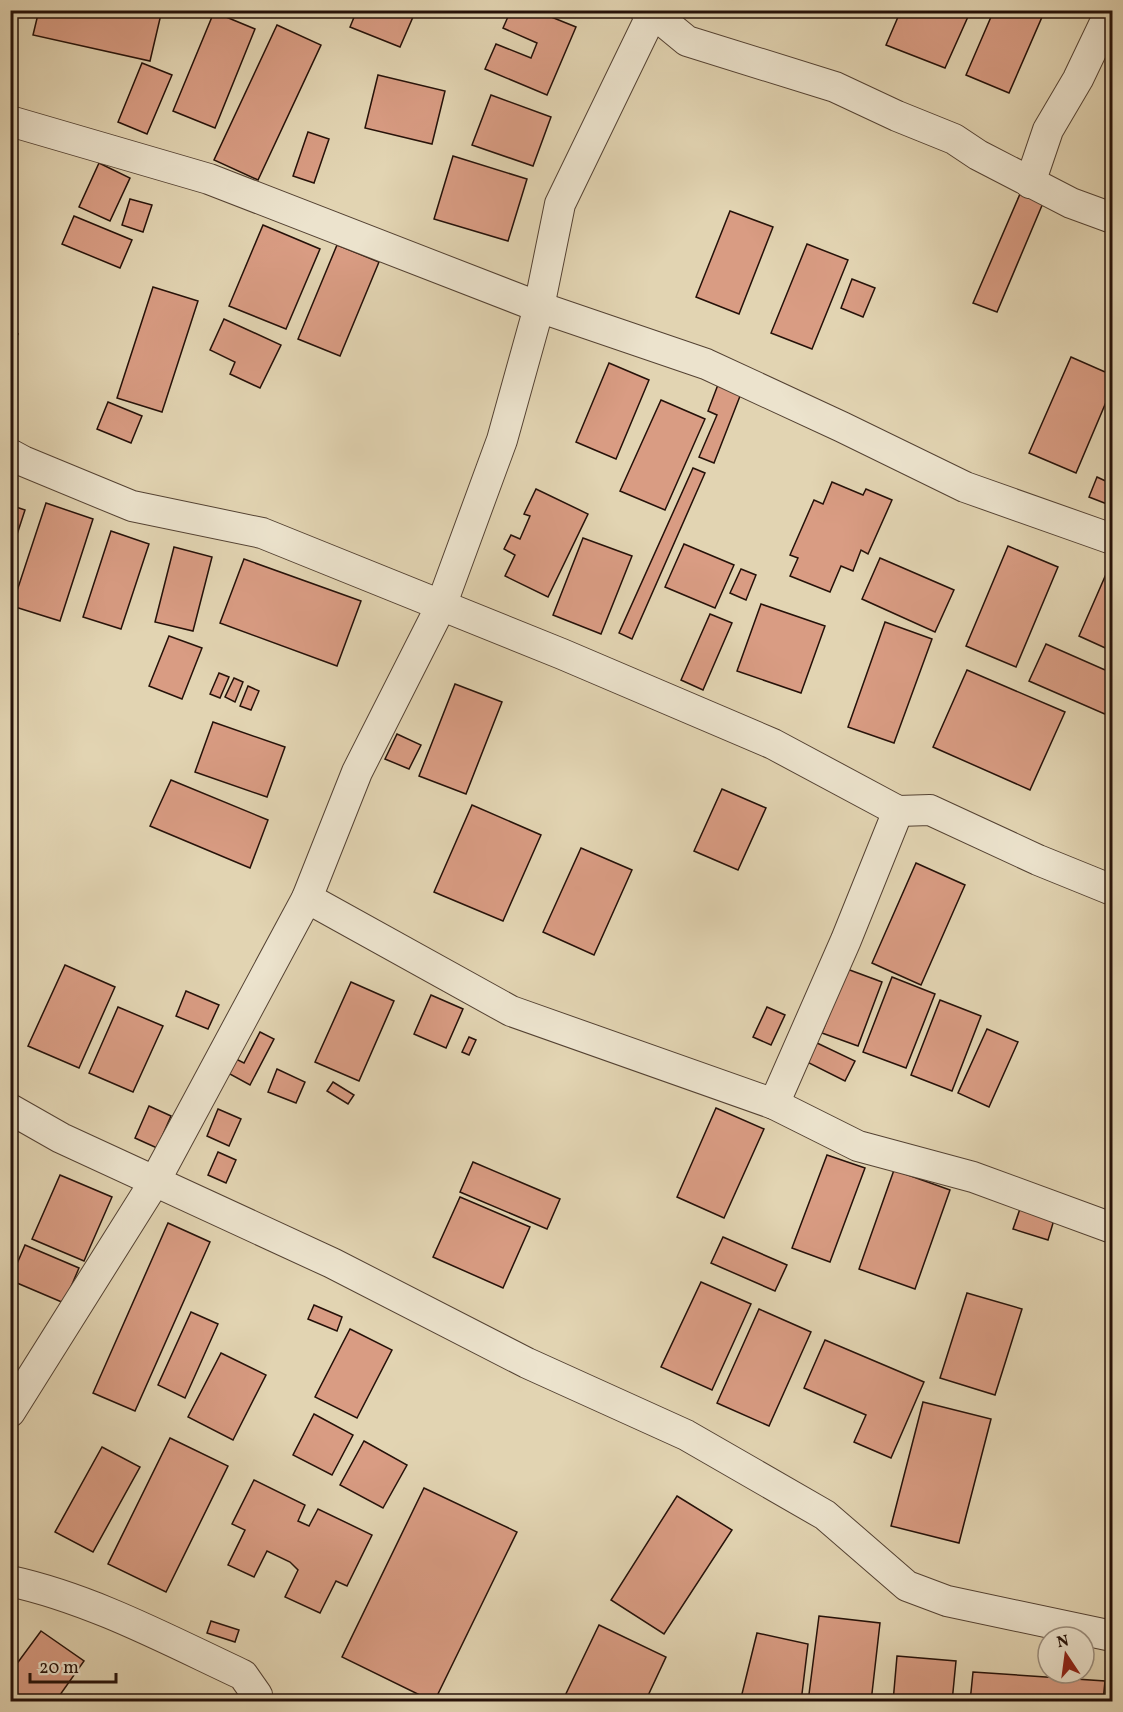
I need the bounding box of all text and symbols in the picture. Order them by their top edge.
north arrow [1036,1625,1096,1685]
text: N [1055,1630,1072,1654]
scale bar [30,1646,116,1684]
text: 20 m [39,1656,79,1681]

